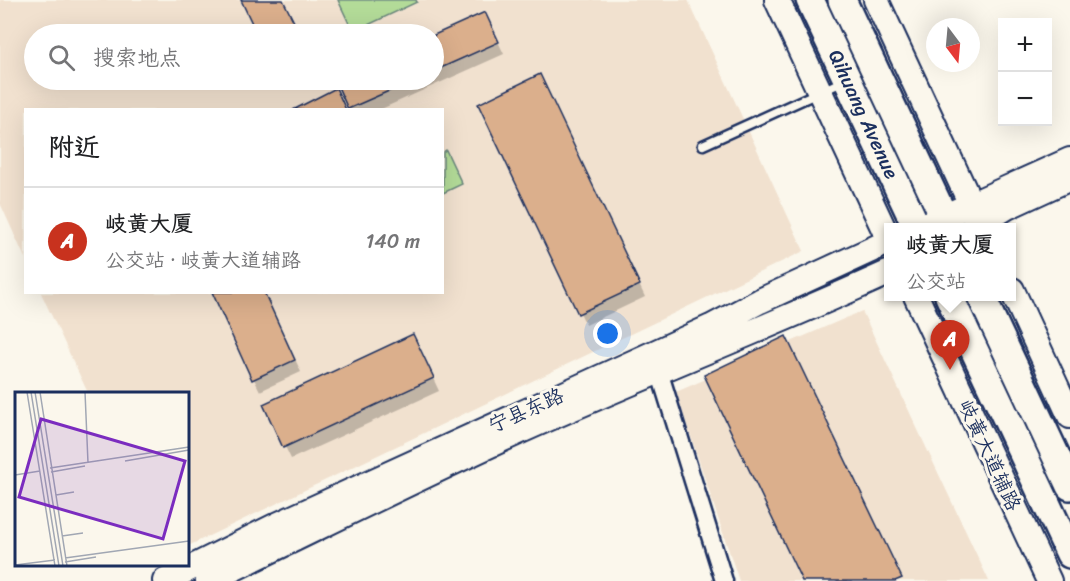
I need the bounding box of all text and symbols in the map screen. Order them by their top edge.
north arrow [926,18,980,72]
map controls [998,18,1052,126]
button: + [998,18,1052,72]
search box [24,24,444,90]
text: 搜索地点 [93,38,181,77]
icon: search [45,41,78,74]
street label: Qihuang Avenue [818,44,909,185]
button: − [998,72,1052,126]
text: 附近 [48,124,100,170]
text: 岐黄大厦 [105,204,193,243]
popup [884,223,1016,301]
text: A [61,224,74,259]
text: 140 m [366,224,420,259]
text: 岐黄大厦 [906,225,994,264]
text: 公交站 · 岐黄大道辅路 [105,243,301,278]
text: 公交站 [906,264,966,299]
your location [593,319,622,348]
pin: A [930,320,970,370]
street label: 宁县东路 [483,378,571,443]
inset map [15,392,189,566]
street label: 岐黄大道辅路 [948,393,1031,518]

